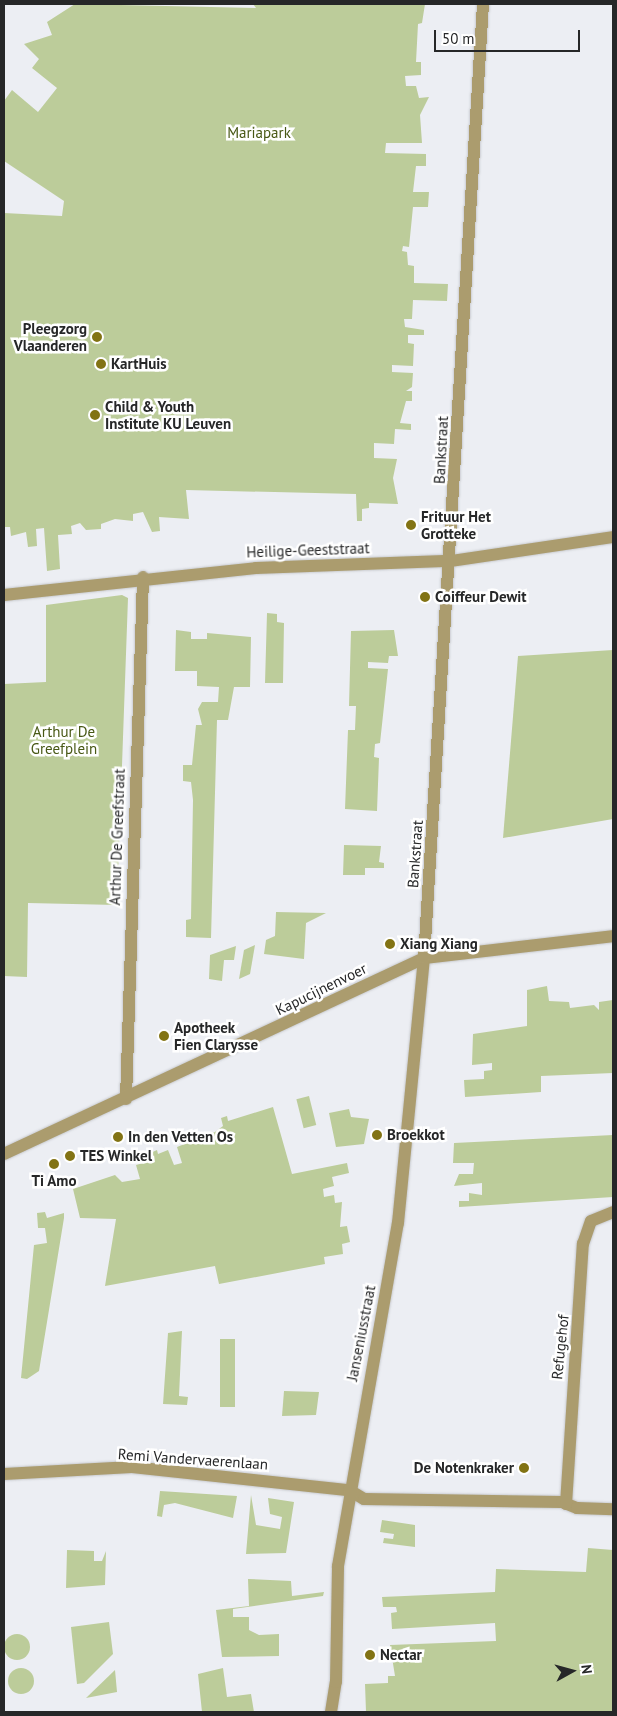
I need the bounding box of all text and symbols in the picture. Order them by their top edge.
scale bar [437,20,583,52]
text: 50 m [442,29,475,48]
park label: Mariapark [227,124,291,142]
place label: Pleegzorg Vlaanderen [14,319,87,354]
marker: Pleegzorg Vlaanderen [91,331,103,343]
place label: KartHuis [111,355,167,373]
marker: KartHuis [95,358,107,370]
place label: Child & Youth Institute KU Leuven [105,397,231,432]
marker: Child & Youth Institute KU Leuven [89,409,101,421]
street label: Bankstraat [430,416,452,484]
place label: Frituur Het Grotteke [421,507,491,542]
marker: Frituur Het Grotteke [405,519,417,531]
street label: Heilige-Geeststraat [246,539,370,561]
place label: Coiffeur Dewit [435,588,527,606]
marker: Coiffeur Dewit [419,591,431,603]
park label: Arthur De Greefplein [31,722,97,757]
street label: Arthur De Greefstraat [106,768,128,906]
street label: Bankstraat [404,819,426,889]
place label: Xiang Xiang [400,935,478,953]
marker: Xiang Xiang [384,938,396,950]
street label: Kapucijnenvoer [273,959,369,1019]
place label: Apotheek Fien Clarysse [174,1018,258,1053]
marker: Apotheek Fien Clarysse [158,1030,170,1042]
place label: Broekkot [387,1126,445,1144]
place label: In den Vetten Os [128,1128,234,1146]
marker: Broekkot [371,1129,383,1141]
marker: In den Vetten Os [112,1131,124,1143]
place label: TES Winkel [80,1147,152,1165]
marker: TES Winkel [64,1150,76,1162]
marker: Ti Amo [48,1158,60,1170]
place label: Ti Amo [31,1172,77,1190]
street label: Janseniusstraat [343,1284,379,1382]
street label: Refugehof [548,1314,572,1380]
street label: Remi Vandervaerenlaan [117,1445,269,1473]
place label: De Notenkraker [414,1459,514,1477]
marker: De Notenkraker [518,1462,530,1474]
place label: Nectar [380,1646,422,1664]
north arrow [547,1646,597,1696]
marker: Nectar [364,1649,376,1661]
text: N [577,1664,596,1675]

